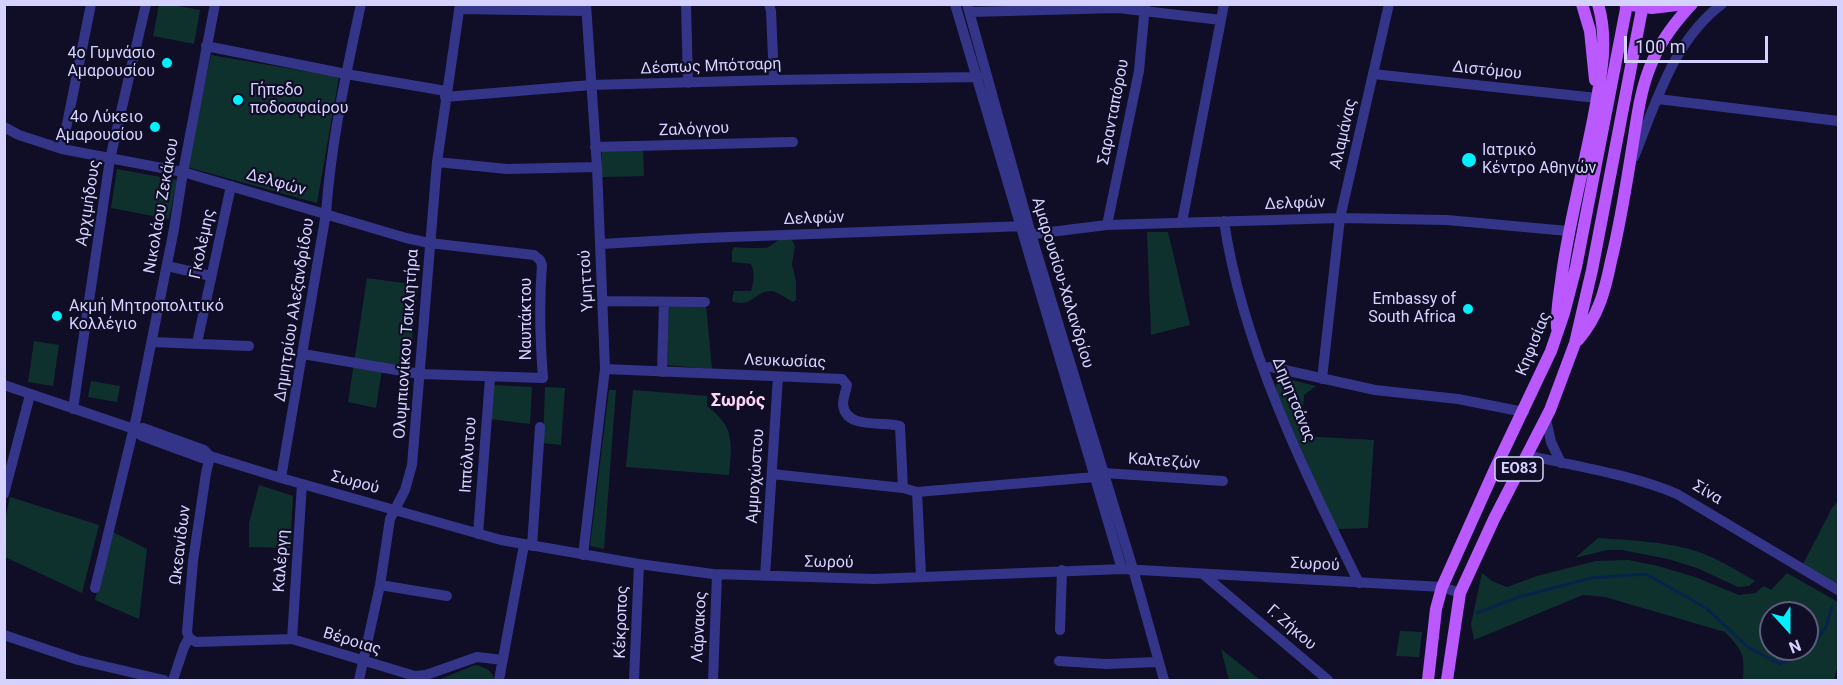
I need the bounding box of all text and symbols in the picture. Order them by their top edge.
scale bar [1627,24,1771,62]
text: 100 m [1635,36,1686,57]
place label: 4ο Γυμνάσιο Αμαρουσίου [67,44,155,82]
street label: Δέσπως Μπότσαρη [640,55,782,79]
marker: 4ο Γυμνάσιο Αμαρουσίου [160,56,174,70]
street label: Σαρανταπόρου [1094,58,1134,166]
street label: Διστόμου [1451,58,1523,84]
place label: Γήπεδο ποδοσφαίρου [250,81,348,119]
marker: Γήπεδο ποδοσφαίρου [231,93,245,107]
street label: Αλαμάνας [1327,97,1361,171]
place label: 4ο Λύκειο Αμαρουσίου [55,108,143,146]
street label: Ζαλόγγου [659,119,729,141]
marker: 4ο Λύκειο Αμαρουσίου [148,120,162,134]
street label: Νικολάου Ζεκάκου [141,137,183,275]
place label: Ιατρικό Κέντρο Αθηνών [1482,141,1596,179]
marker: Ιατρικό Κέντρο Αθηνών [1460,151,1478,169]
street label: Αρχιμήδους [73,158,105,248]
street label: Δελφών [244,165,308,201]
street label: Δελφών [1264,193,1326,215]
street label: Αμαρουσίου-Χαλανδρίου [1027,195,1097,371]
street label: Γκολέμης [186,207,220,281]
street label: Δελφών [783,208,845,230]
street label: Δημητρίου Αλεξανδρίδου [271,217,319,403]
street label: Ολυμπιονίκου Τσικλητήρα [391,248,423,440]
street label: Υμηττού [576,249,598,313]
street label: Ναυπάκτου [517,278,537,360]
place label: Embassy of South Africa [1368,290,1456,328]
place label: Ακμή Μητροπολιτικό Κολλέγιο [69,297,224,335]
marker: Embassy of South Africa [1461,302,1475,316]
marker: Ακμή Μητροπολιτικό Κολλέγιο [50,309,64,323]
street label: Κηφισίας [1513,309,1555,379]
street label: Λευκωσίας [744,351,826,373]
street label: Δημητσάνας [1267,355,1319,445]
district label: Σωρός [711,390,765,412]
street label: Ιππόλυτου [457,416,481,494]
street label: Αμμοχώστου [743,428,769,524]
street label: Καλτεζών [1127,450,1201,474]
road number: ΕΟ83 [1495,457,1543,481]
street label: Σωρού [329,467,381,499]
street label: Σίνα [1689,477,1725,509]
street label: Ωκεανίδων [167,504,195,586]
street label: Καλέργη [270,529,294,593]
street label: Σωρού [804,553,854,573]
street label: Σωρού [1290,554,1340,576]
street label: Κέκροπος [611,585,633,659]
street label: Λάρνακος [689,591,711,663]
street label: Γ. Ζήκου [1262,601,1320,655]
north arrow [1759,601,1819,661]
street label: Βέροιας [321,624,383,660]
text: N [1786,636,1804,657]

